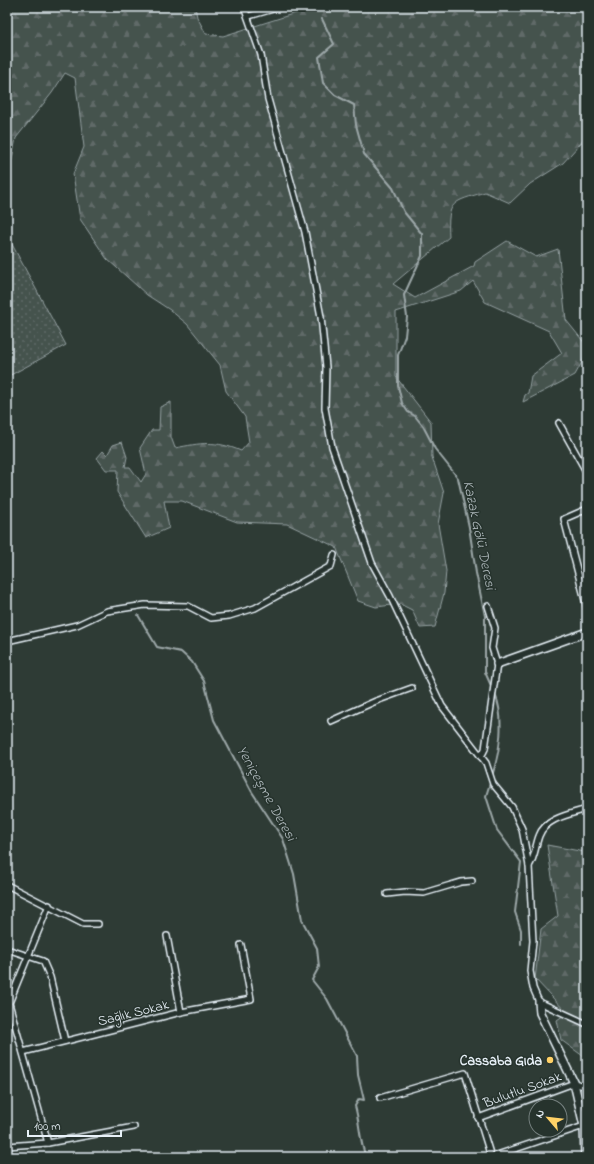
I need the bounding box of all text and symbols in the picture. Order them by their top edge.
water label: Kazak Gölü Deresi [457,479,502,593]
water label: Yeniçeşme Deresi [231,742,302,846]
street label: Sağlık Sokak [96,994,172,1033]
place label: Cassaba Gıda [460,1051,542,1072]
marker: Cassaba Gıda [545,1055,555,1065]
street label: Bulutlu Sokak [479,1066,565,1115]
north arrow [528,1098,568,1138]
text: N [531,1107,549,1121]
scale bar [28,1112,121,1138]
text: 100 m [34,1118,61,1136]

